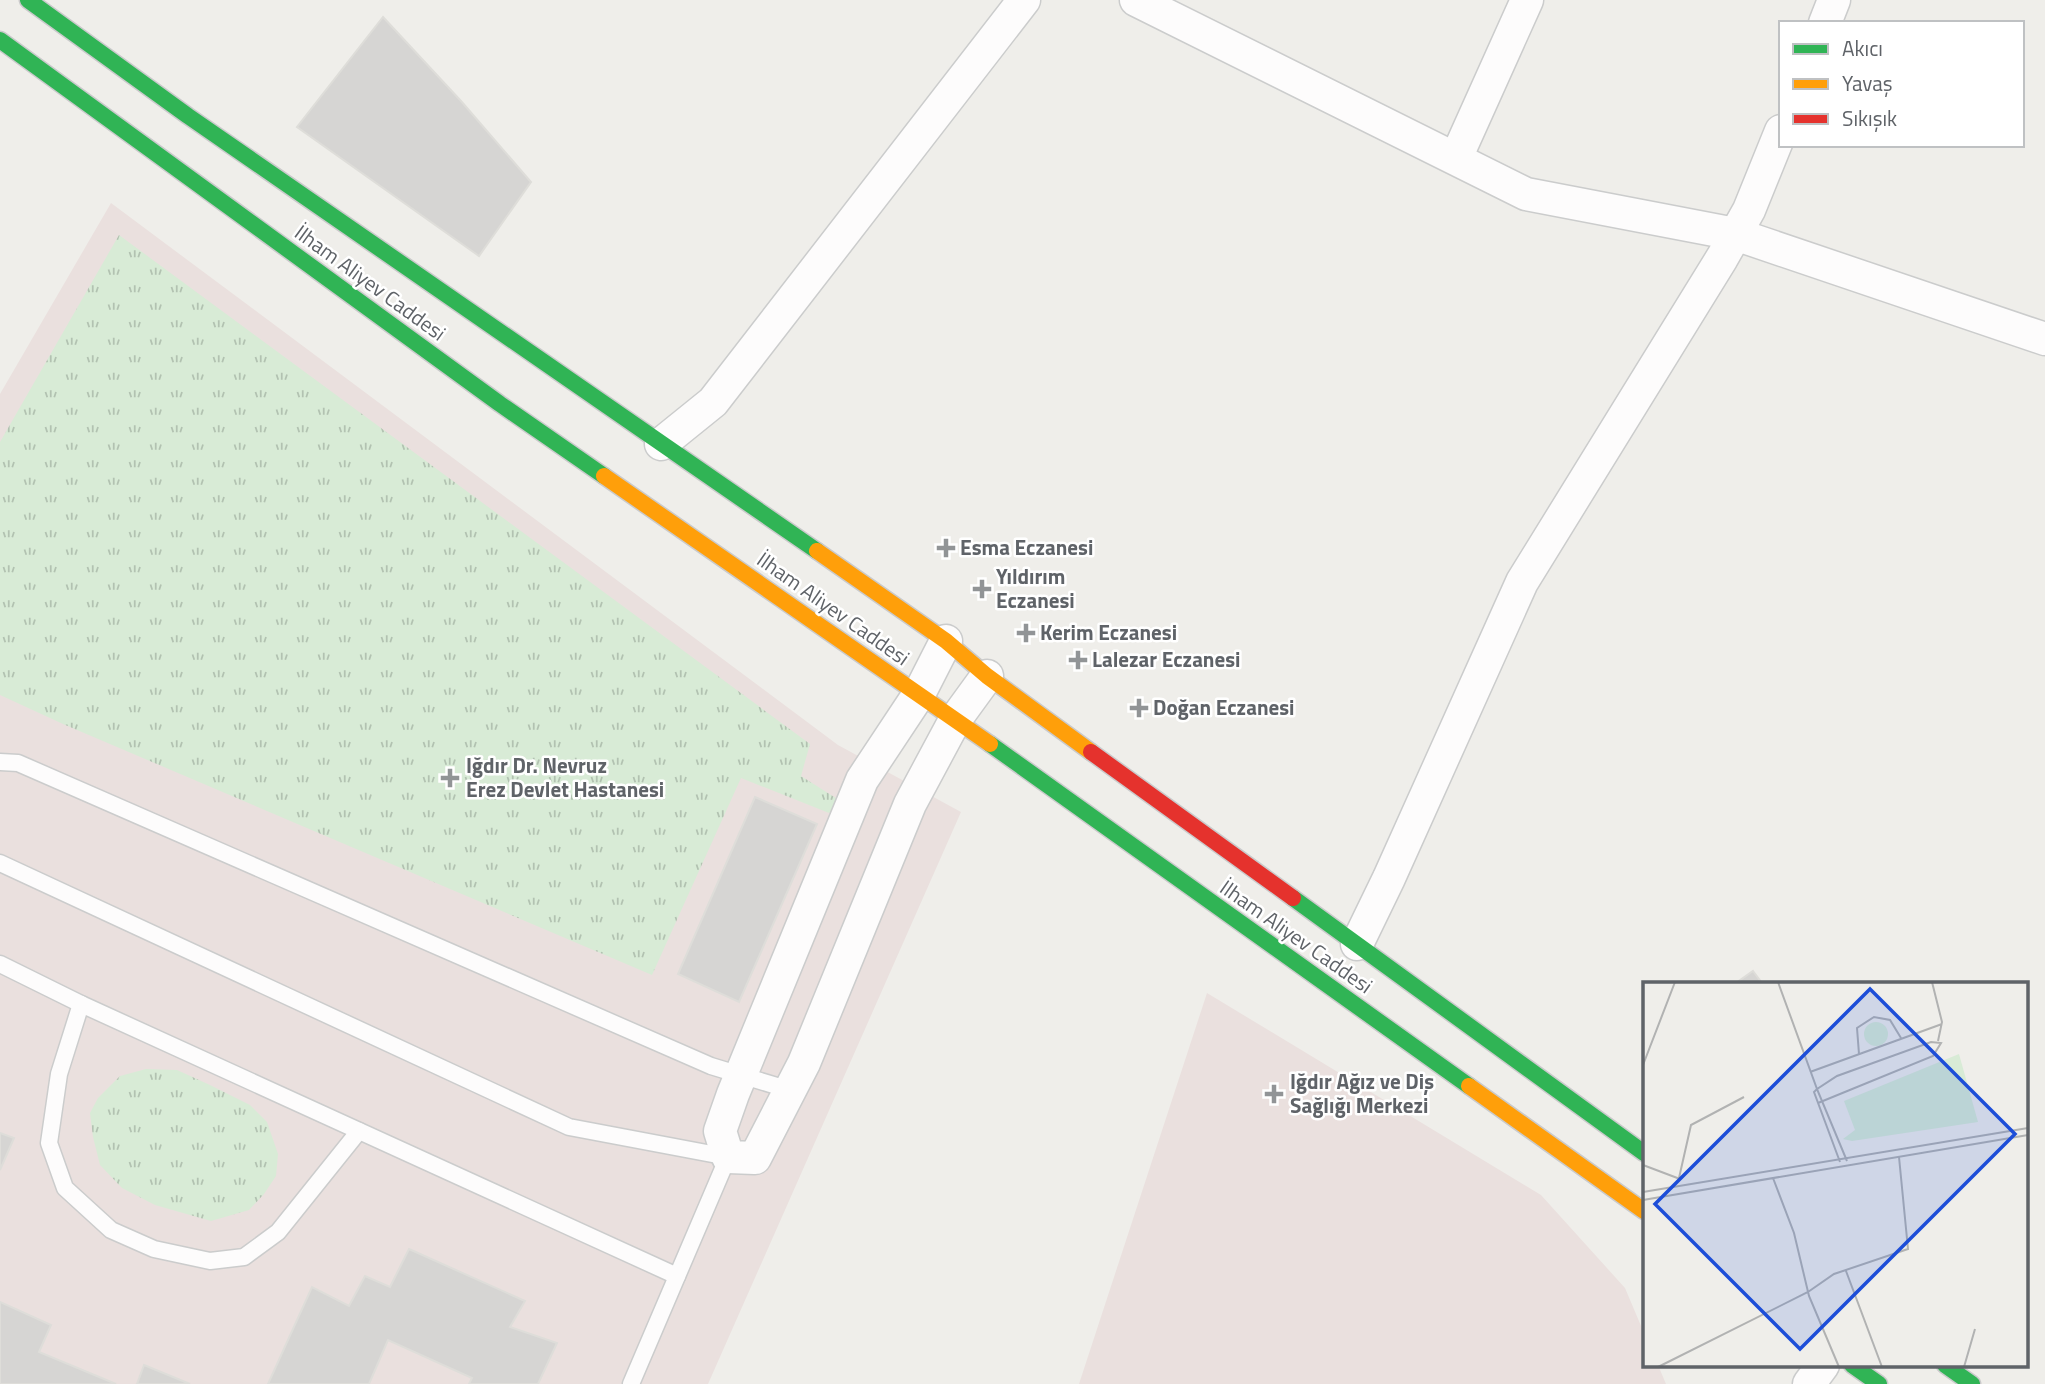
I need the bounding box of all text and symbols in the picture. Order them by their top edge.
legend [1779,21,2024,147]
text: Akıcı [1842,32,1883,64]
text: Yavaş [1842,67,1893,99]
text: Sıkışık [1842,102,1897,134]
street label: İlham Aliyev Caddesi [288,216,453,348]
place label: Esma Eczanesi [960,531,1093,563]
marker: Esma Eczanesi [938,540,954,556]
street label: İlham Aliyev Caddesi [751,543,917,673]
place label: Yıldırım Eczanesi [996,560,1075,616]
marker: Yıldırım Eczanesi [974,581,990,597]
place label: Kerim Eczanesi [1040,616,1177,648]
marker: Kerim Eczanesi [1018,625,1034,641]
place label: Lalezar Eczanesi [1092,643,1241,675]
marker: Lalezar Eczanesi [1070,652,1086,668]
place label: Doğan Eczanesi [1153,691,1295,723]
marker: Doğan Eczanesi [1131,700,1147,716]
place label: Iğdır Dr. Nevruz Erez Devlet Hastanesi [466,749,664,805]
marker: Iğdır Dr. Nevruz Erez Devlet Hastanesi [440,768,460,788]
street label: İlham Aliyev Caddesi [1214,871,1380,1001]
inset map [1643,982,2028,1366]
place label: Iğdır Ağız ve Diş Sağlığı Merkezi [1290,1065,1434,1121]
marker: Iğdır Ağız ve Diş Sağlığı Merkezi [1264,1084,1284,1104]

